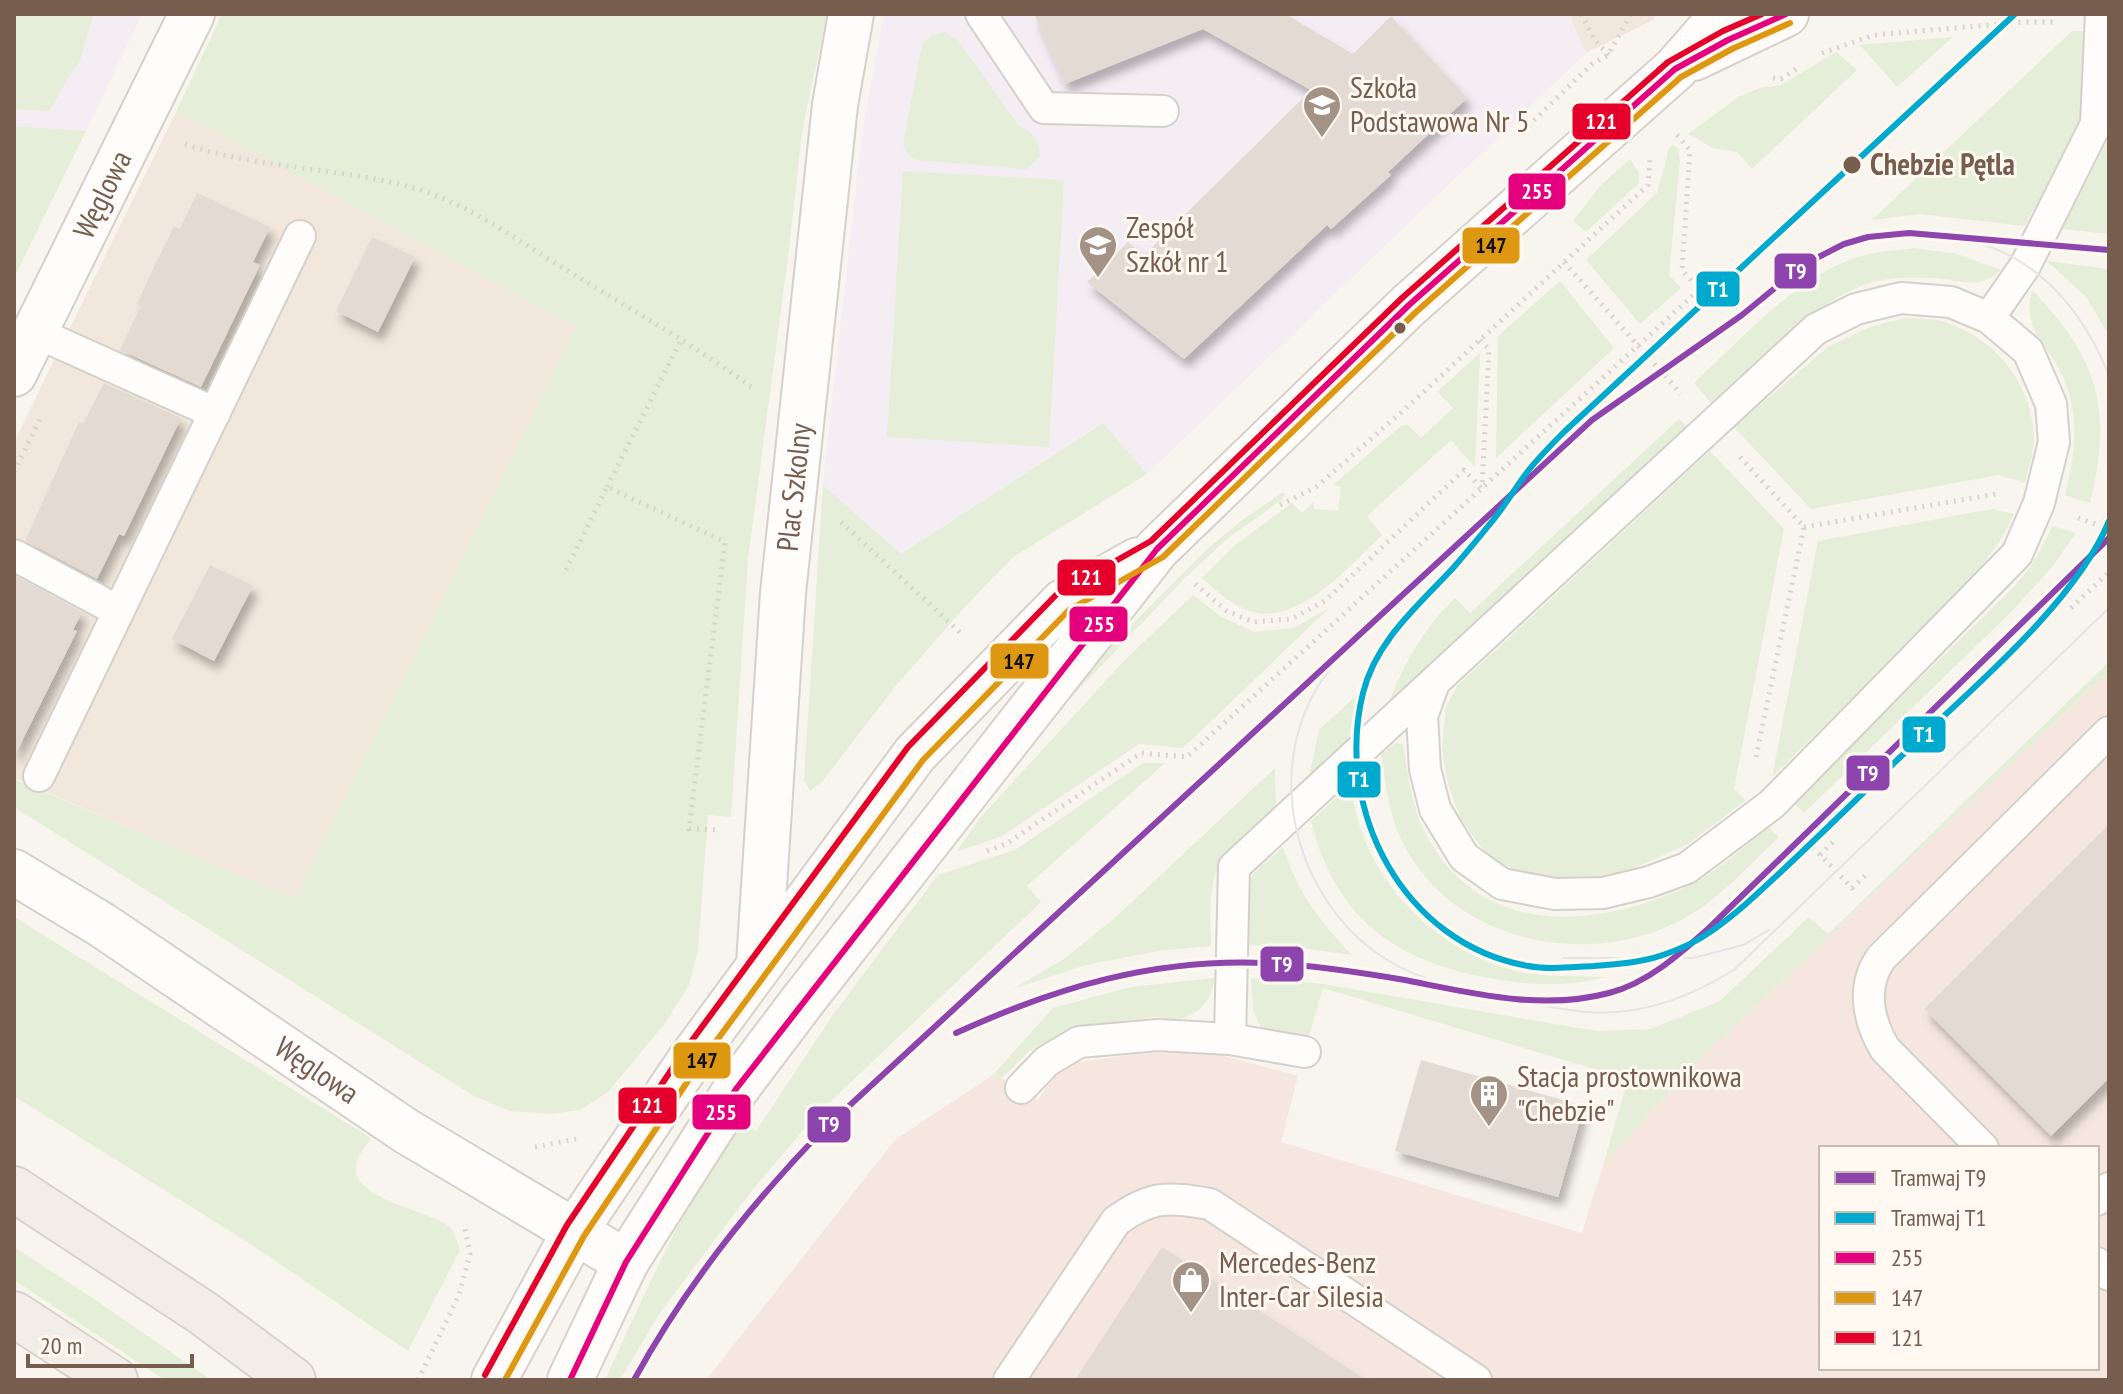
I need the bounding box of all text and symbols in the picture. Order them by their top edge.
place label: Szkoła Podstawowa Nr 5 [1350,67,1529,140]
school or university icon: Szkoła Podstawowa Nr 5 [1301,84,1343,139]
line badge: 121 [1571,102,1632,141]
text: 121 [1585,107,1617,135]
street label: Węglowa [63,144,140,245]
place label: Chebzie Pętla [1870,144,2015,183]
marker: Chebzie Pętla [1841,154,1863,176]
line badge: 255 [1507,172,1567,211]
text: 255 [1521,177,1553,205]
place label: Zespół Szkół nr 1 [1126,207,1229,280]
school or university icon: Zespół Szkół nr 1 [1077,224,1119,279]
line badge: 147 [1461,226,1521,265]
text: 147 [1475,231,1507,259]
line badge: T9 [1773,252,1818,290]
text: T9 [1786,257,1806,285]
line badge: T1 [1695,270,1741,308]
text: T1 [1708,275,1728,303]
unlabelled marker [1392,320,1408,336]
street label: Plac Szkolny [767,421,819,553]
line badge: 121 [1056,558,1117,597]
text: 121 [1070,563,1102,591]
line badge: 255 [1068,605,1129,643]
text: 255 [1083,610,1115,638]
line badge: 147 [989,642,1050,680]
text: 147 [1003,647,1035,675]
line badge: T1 [1901,715,1947,754]
text: T1 [1914,720,1934,748]
line badge: T9 [1845,754,1891,792]
text: T9 [1858,759,1878,787]
line badge: T1 [1336,760,1382,799]
text: T1 [1349,765,1369,793]
line badge: T9 [1259,945,1305,983]
text: T9 [1272,950,1292,978]
street label: Węglowa [268,1027,367,1112]
line badge: 147 [672,1041,732,1080]
text: 147 [686,1046,718,1074]
place label: Stacja prostownikowa "Chebzie" [1517,1056,1742,1129]
building icon: Stacja prostownikowa "Chebzie" [1468,1073,1510,1128]
line badge: 121 [617,1086,678,1125]
text: 121 [631,1091,663,1119]
line badge: 255 [691,1093,752,1131]
text: 255 [705,1098,737,1126]
line badge: T9 [806,1105,852,1144]
text: T9 [819,1110,839,1138]
legend [1819,1146,2099,1370]
text: Tramwaj T9 [1891,1162,1986,1193]
text: Tramwaj T1 [1891,1202,1986,1233]
place label: Mercedes-Benz Inter-Car Silesia [1219,1242,1384,1315]
text: 255 [1891,1242,1923,1273]
shop icon: Mercedes-Benz Inter-Car Silesia [1170,1259,1212,1314]
text: 147 [1891,1282,1923,1313]
scale bar [28,1318,192,1368]
text: 121 [1891,1322,1923,1353]
text: 20 m [40,1330,82,1361]

